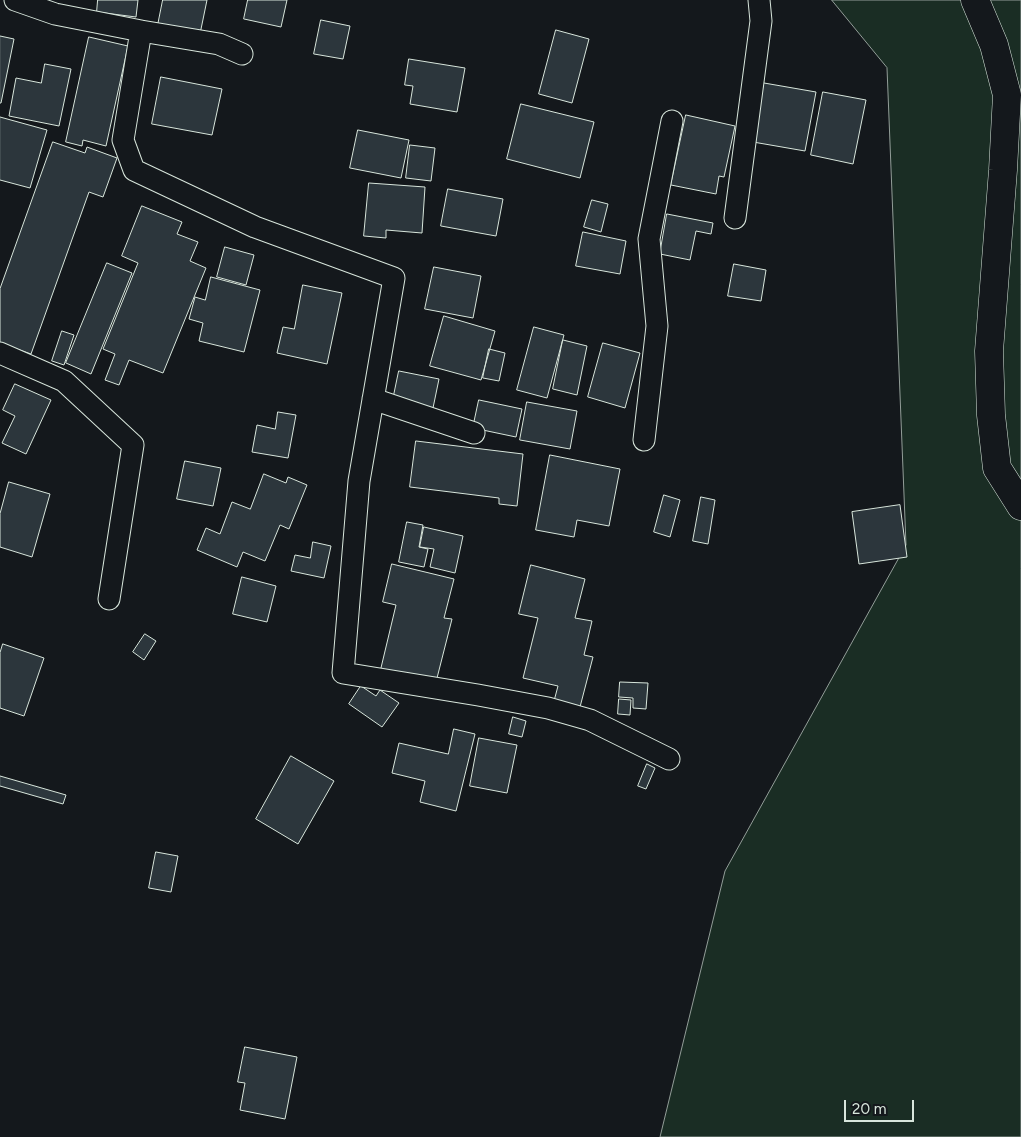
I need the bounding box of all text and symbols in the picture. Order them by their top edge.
scale bar [846,1090,916,1122]
text: 20 m [852,1100,886,1118]

